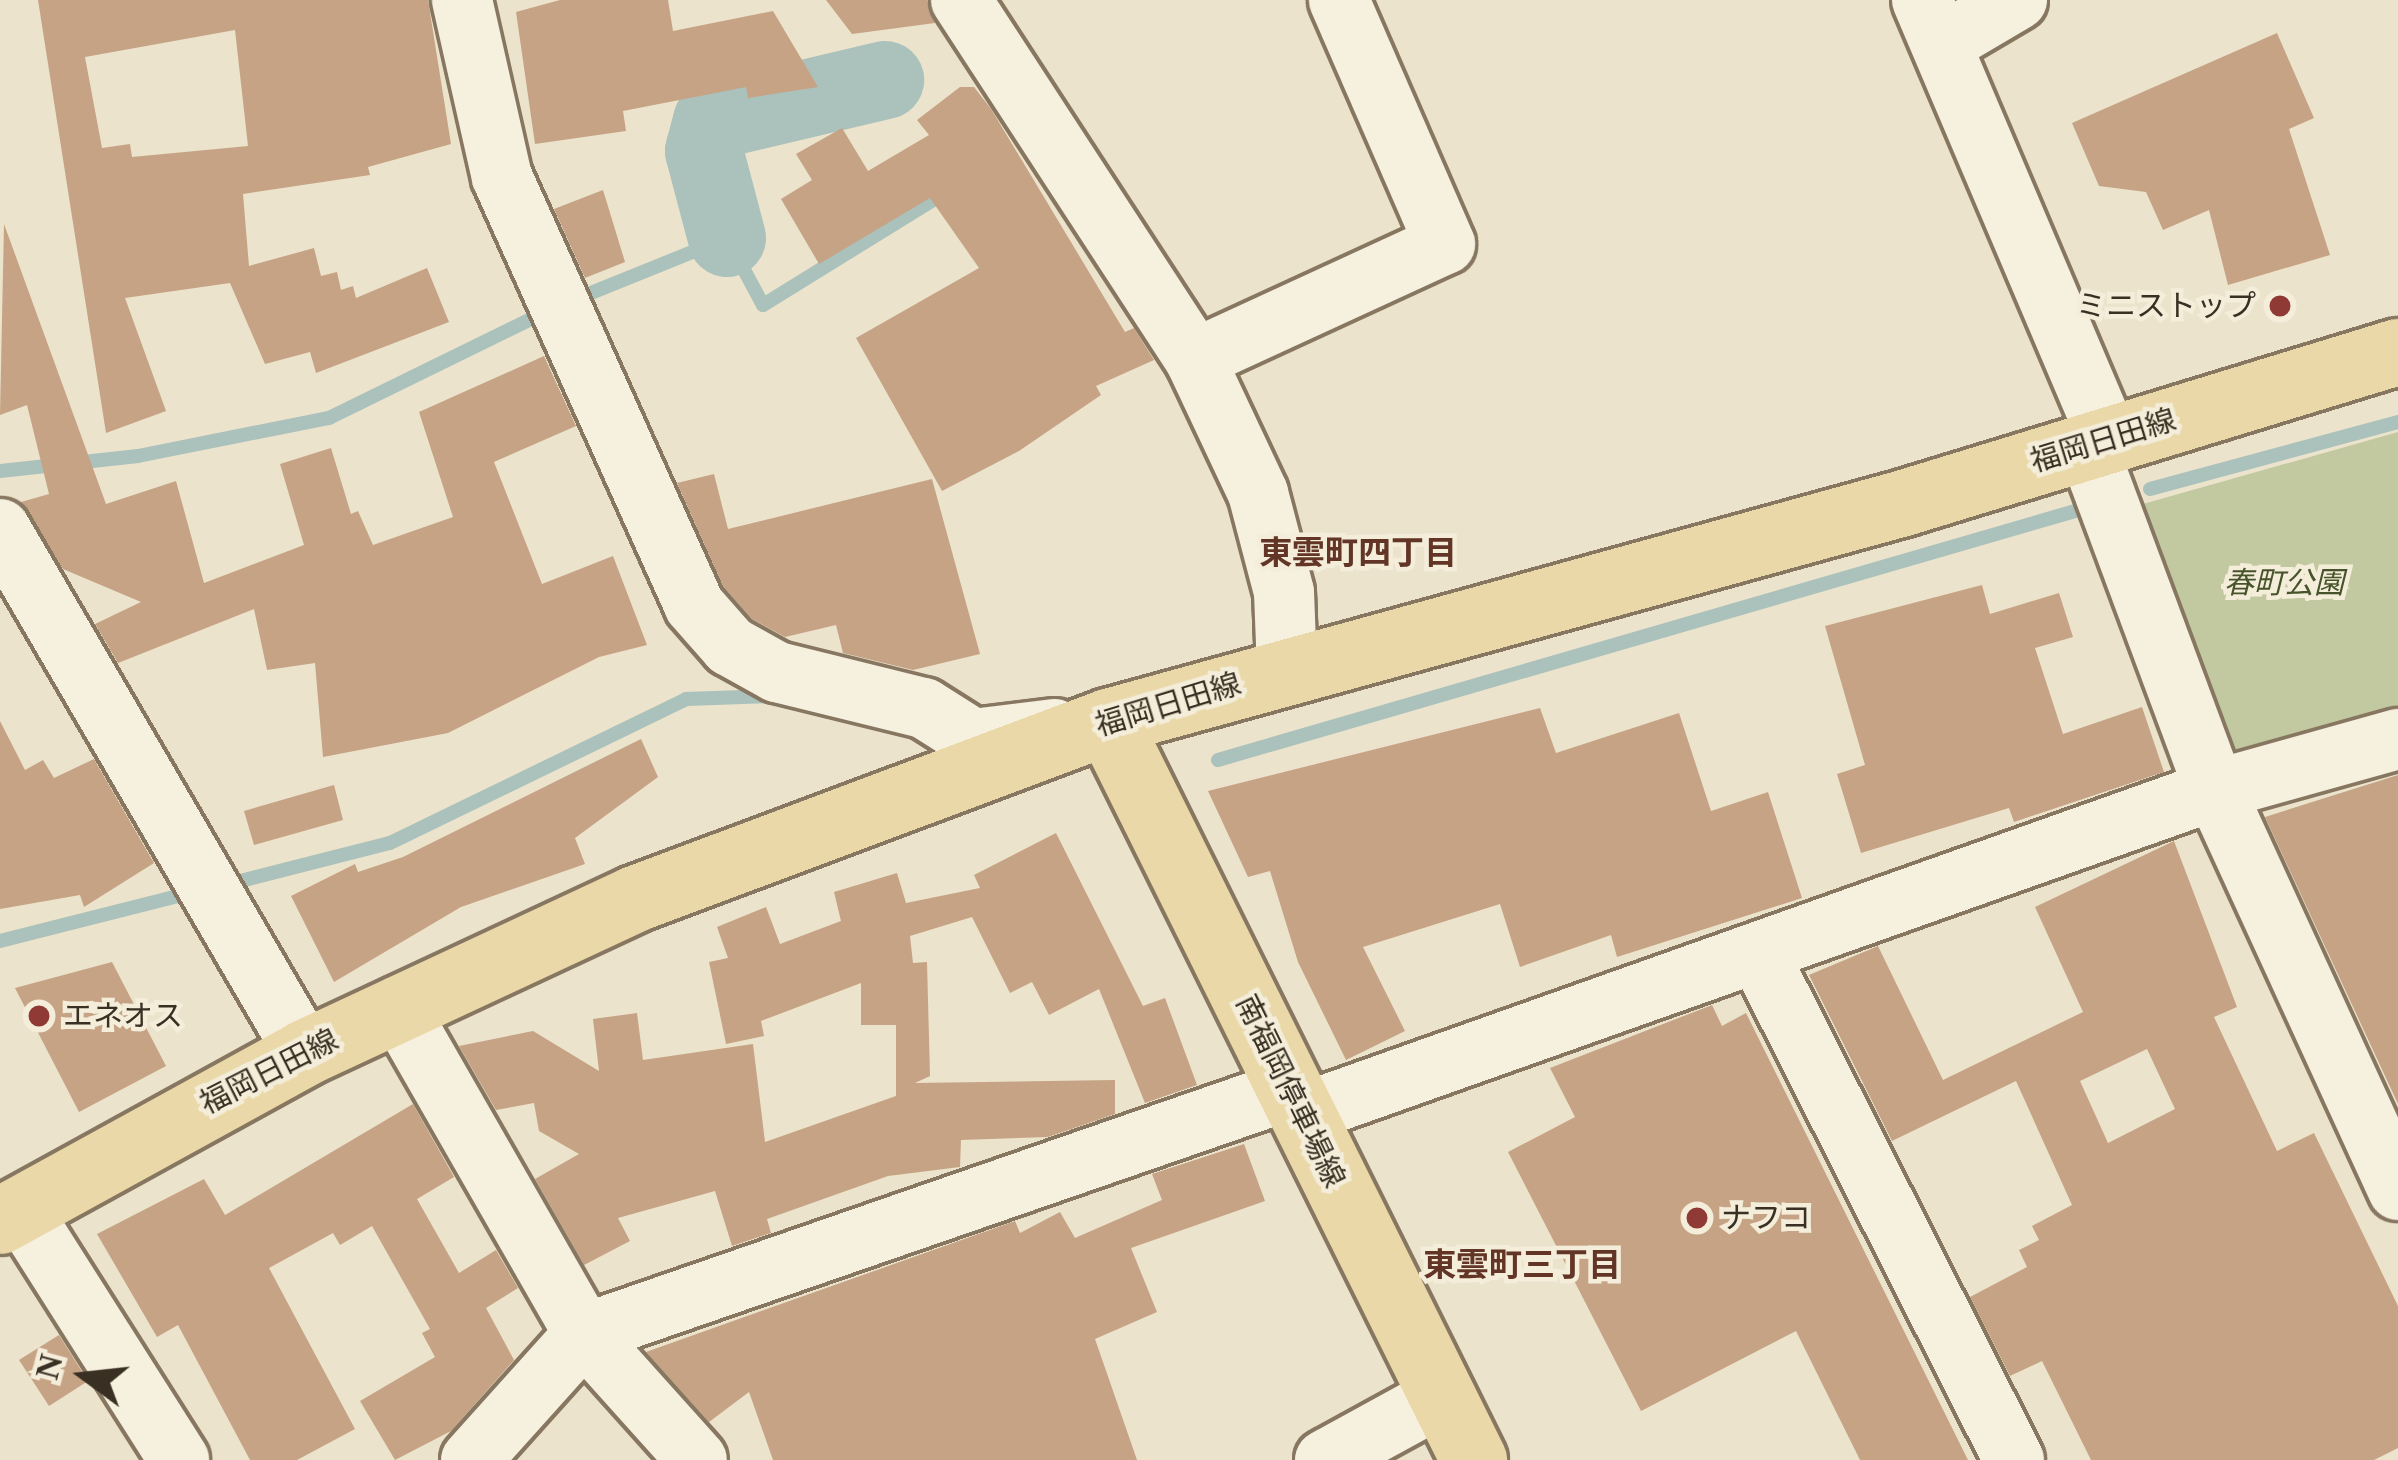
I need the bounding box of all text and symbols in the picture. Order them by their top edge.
place label: ミニストップ [2076,288,2256,324]
marker: ミニストップ [2267,293,2293,319]
street label: 福岡日田線 [2026,402,2180,480]
district label: 東雲町四丁目 [1259,534,1457,574]
park label: 春町公園 [2224,565,2344,601]
street label: 福岡日田線 [1091,666,1245,744]
street label: 南福岡停車場線 [1228,989,1352,1193]
place label: エネオス [63,998,183,1034]
marker: エネオス [26,1003,52,1029]
street label: 福岡日田線 [194,1022,344,1122]
place label: ナフコ [1721,1200,1811,1236]
marker: ナフコ [1684,1205,1710,1231]
district label: 東雲町三丁目 [1423,1246,1621,1286]
north arrow [24,1316,144,1436]
text: N [29,1351,70,1383]

